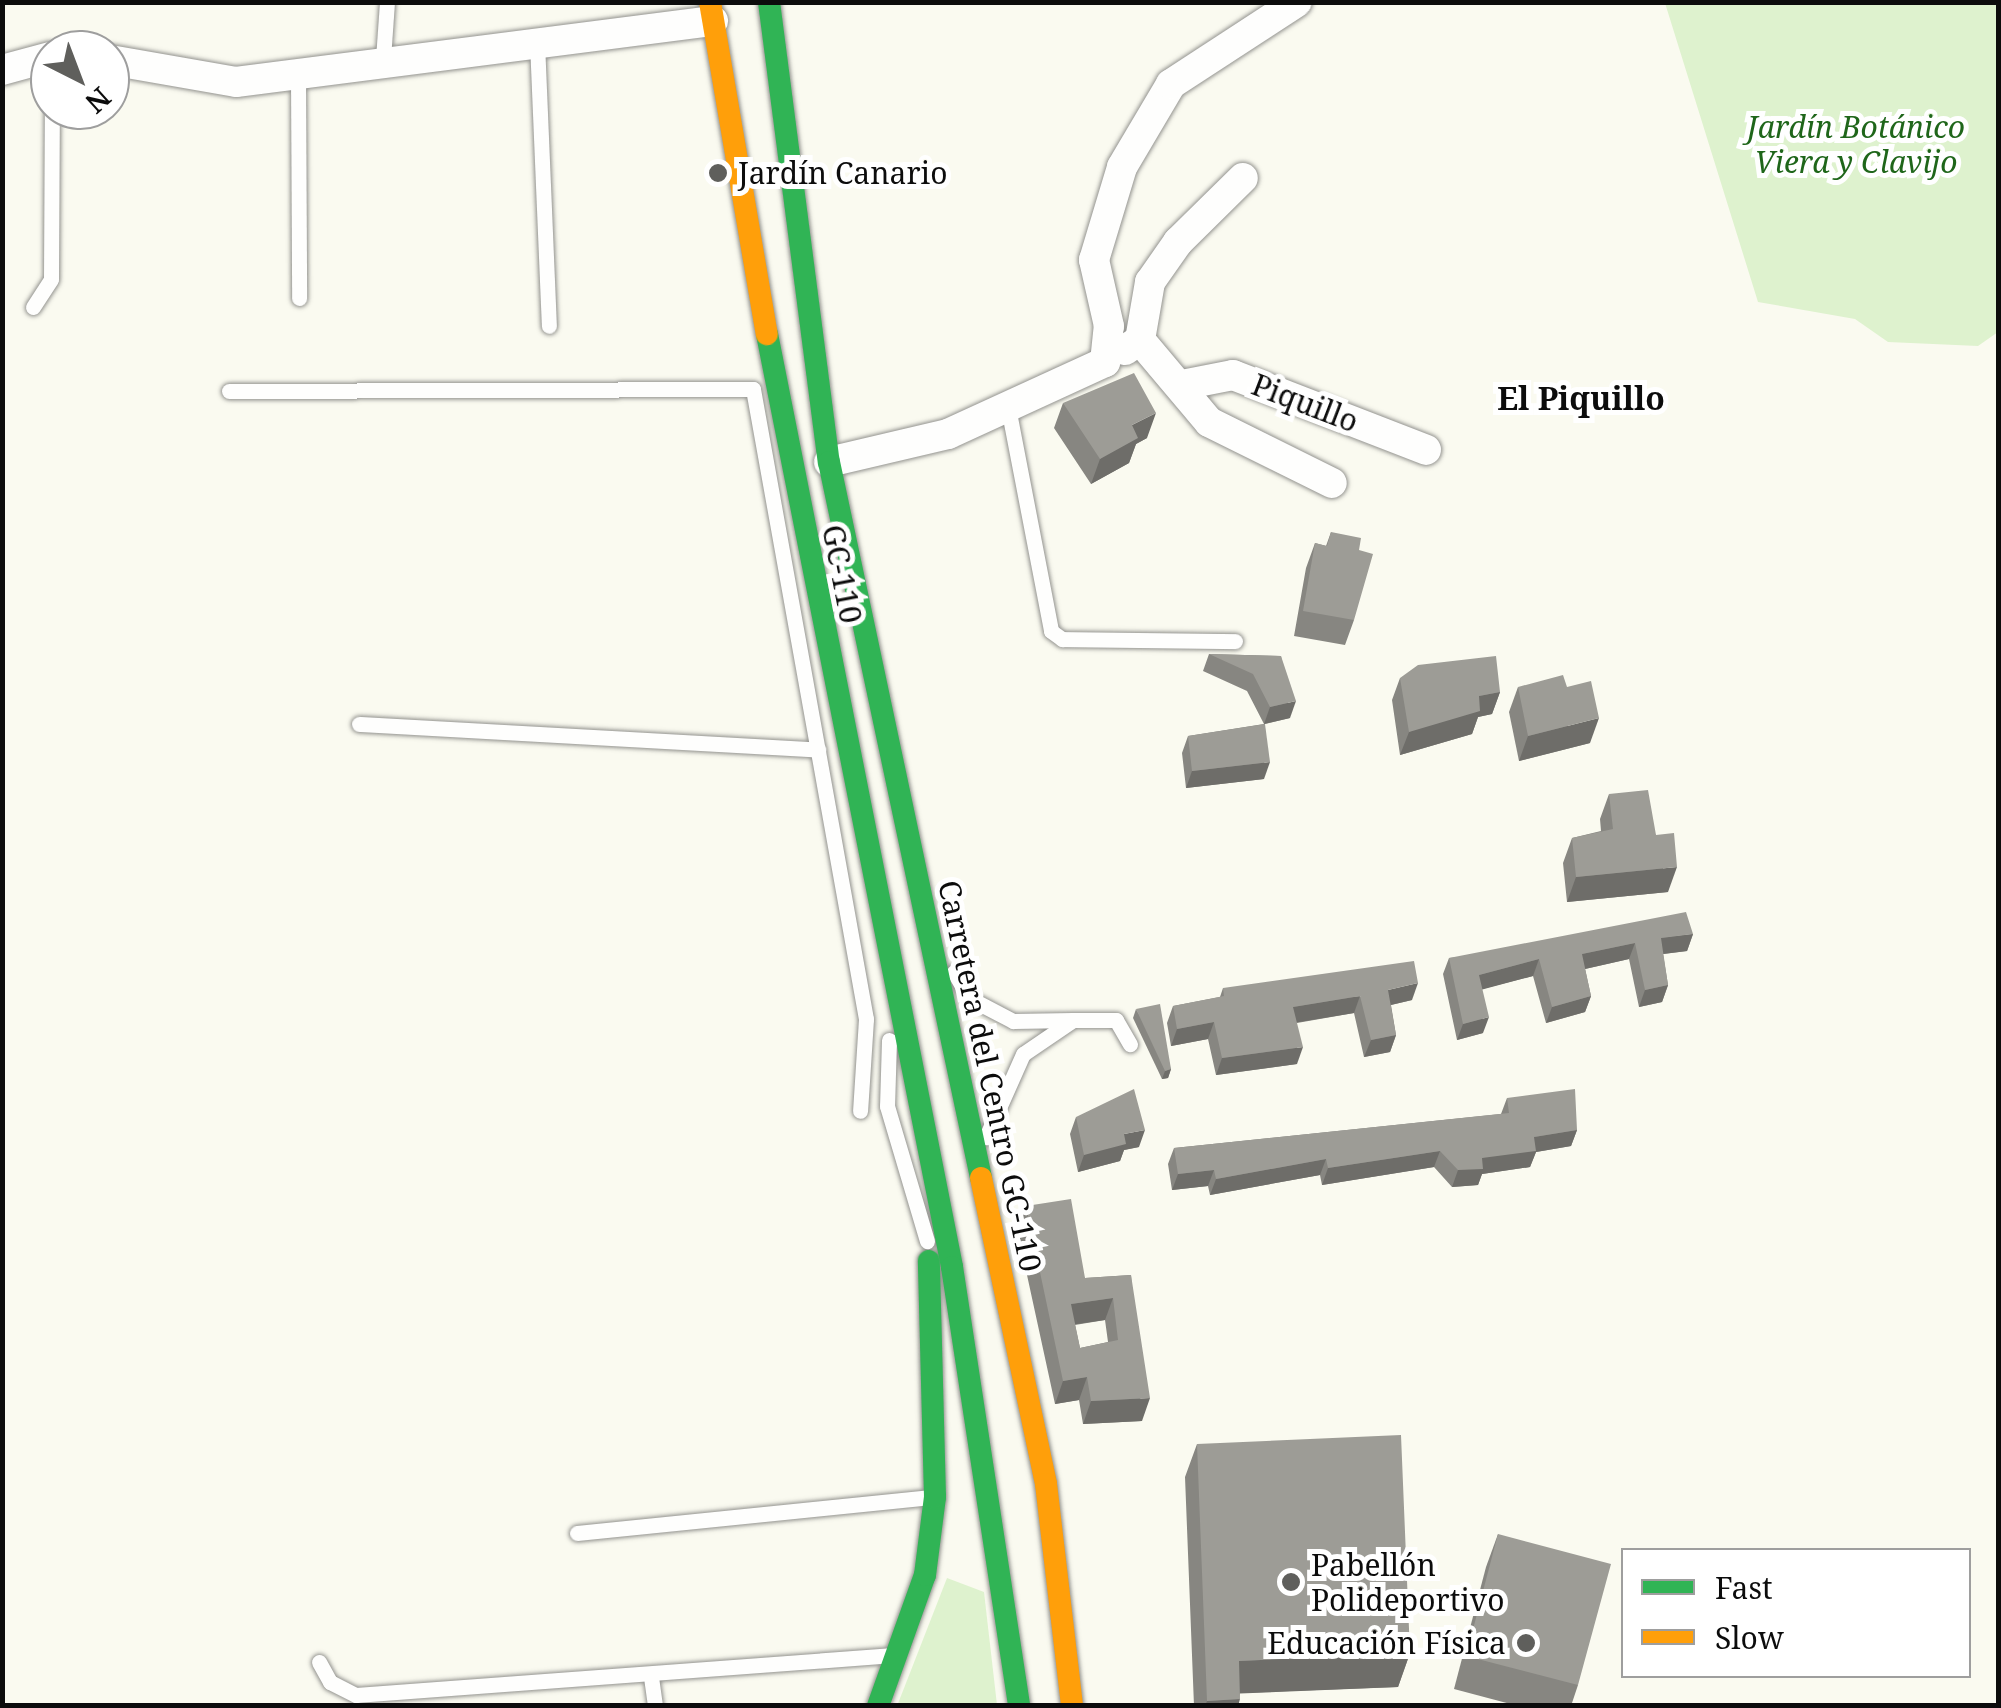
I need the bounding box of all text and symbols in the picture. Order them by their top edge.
north arrow [30,30,130,130]
text: N [78,79,120,122]
park label: Jardín Botánico Viera y Clavijo [1747,109,1965,180]
place label: Jardín Canario [738,155,947,191]
marker: Jardín Canario [707,162,729,184]
street label: Piquillo [1247,366,1363,440]
district label: El Piquillo [1497,379,1665,417]
street label: GC-110 [815,522,869,626]
street label: Carretera del Centro GC-110 [931,877,1049,1275]
place label: Pabellón Polideportivo [1311,1547,1504,1618]
legend [1621,1548,1971,1678]
text: Fast [1715,1567,1772,1608]
marker: Pabellón Polideportivo [1280,1571,1302,1593]
text: Slow [1715,1617,1784,1658]
place label: Educación Física [1267,1625,1506,1661]
marker: Educación Física [1515,1632,1537,1654]

